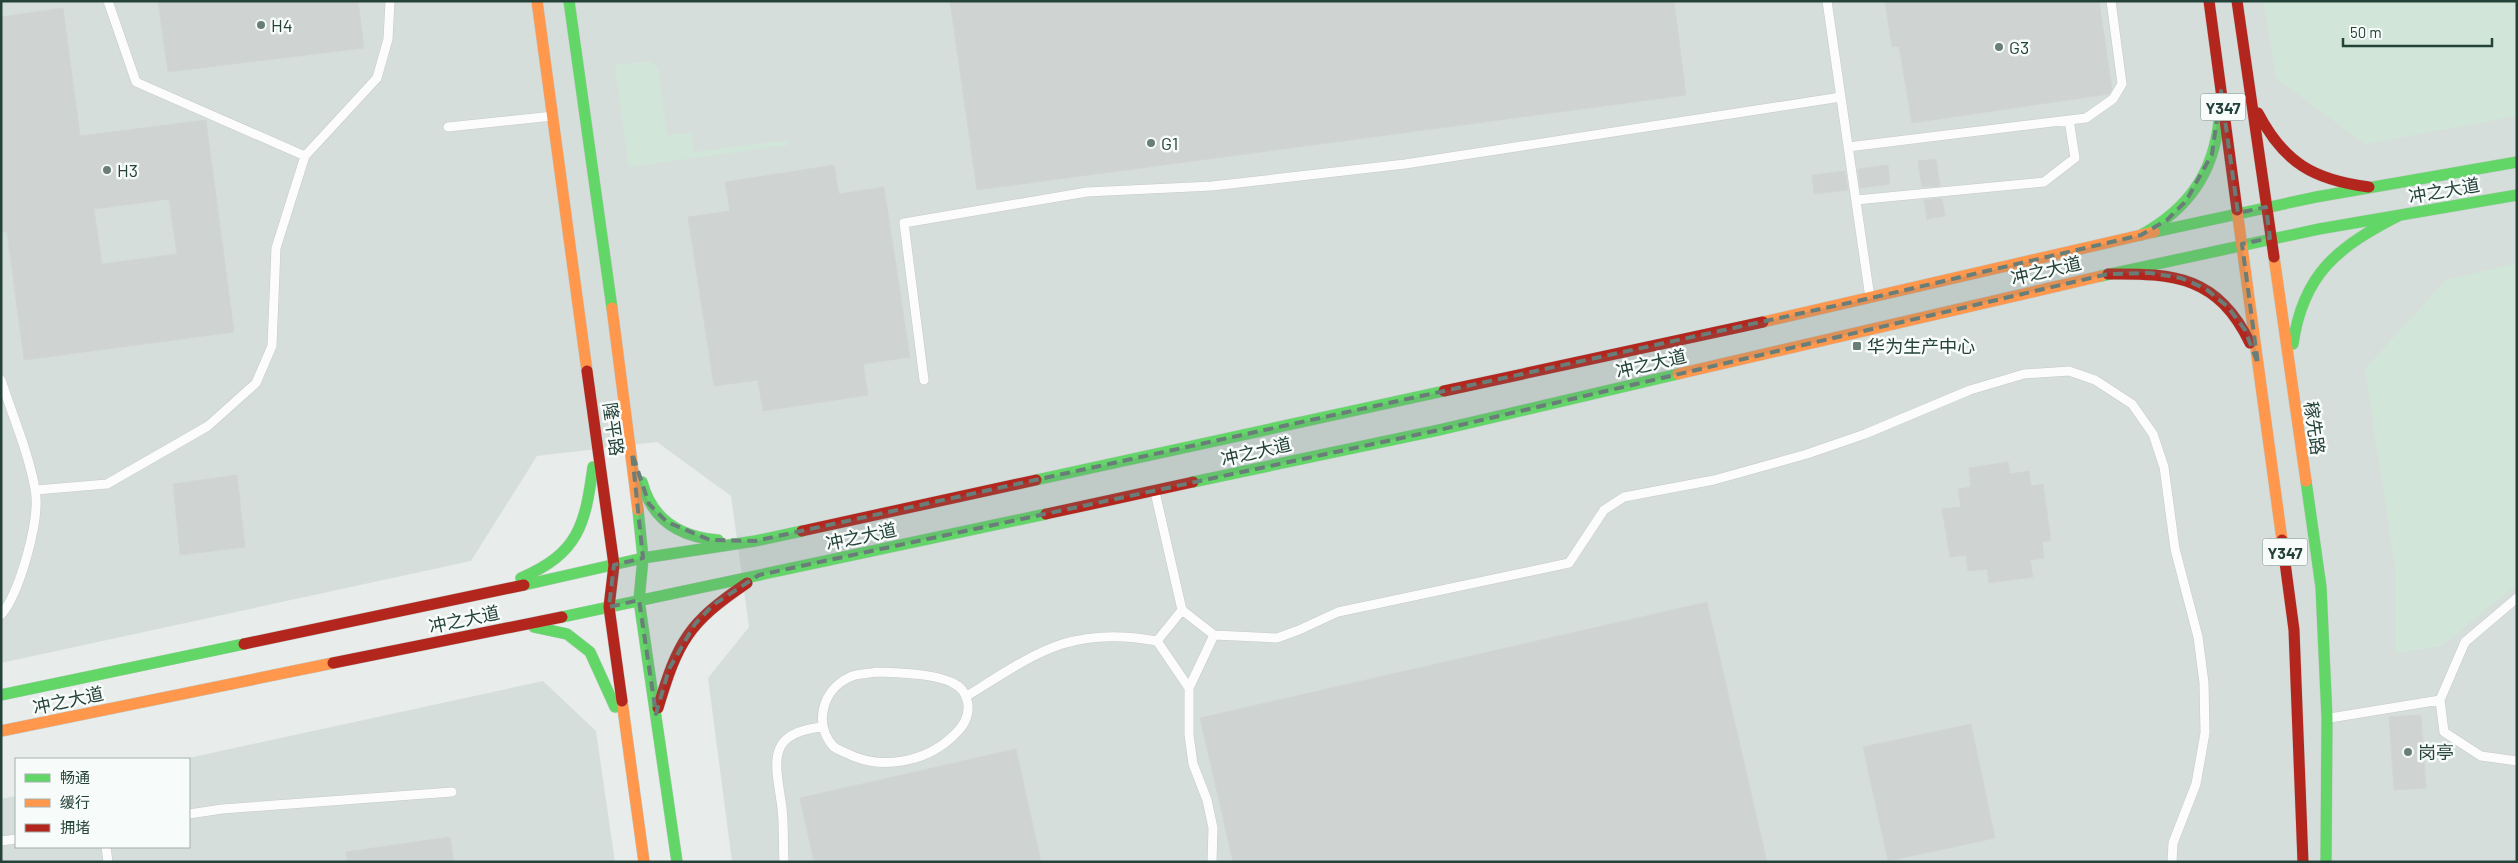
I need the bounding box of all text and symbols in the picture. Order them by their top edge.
place label: H4 [271,14,293,36]
scale bar [2343,15,2492,47]
marker: H4 [255,19,267,31]
text: 50 m [2350,23,2382,41]
place label: G3 [2009,36,2029,58]
marker: G3 [1993,41,2005,53]
road number: Y347 [2200,94,2246,120]
place label: G1 [1161,132,1178,154]
marker: G1 [1145,137,1157,149]
place label: H3 [117,159,138,181]
marker: H3 [101,164,113,176]
street label: 冲之大道 [2407,173,2481,207]
street label: 冲之大道 [2008,251,2084,289]
place label: 华为生产中心 [1867,335,1975,357]
marker: 华为生产中心 [1851,340,1863,352]
street label: 冲之大道 [1613,344,1689,382]
street label: 稼先路 [2300,400,2330,456]
street label: 隆平路 [599,401,629,457]
street label: 冲之大道 [1218,432,1294,470]
street label: 冲之大道 [823,518,899,554]
road number: Y347 [2262,538,2308,566]
street label: 冲之大道 [426,601,502,637]
street label: 冲之大道 [30,682,106,718]
place label: 岗亭 [2418,741,2454,763]
marker: 岗亭 [2402,746,2414,758]
legend [15,758,190,848]
text: 畅通 [60,768,90,786]
text: 缓行 [60,793,90,811]
text: 拥堵 [60,818,90,836]

